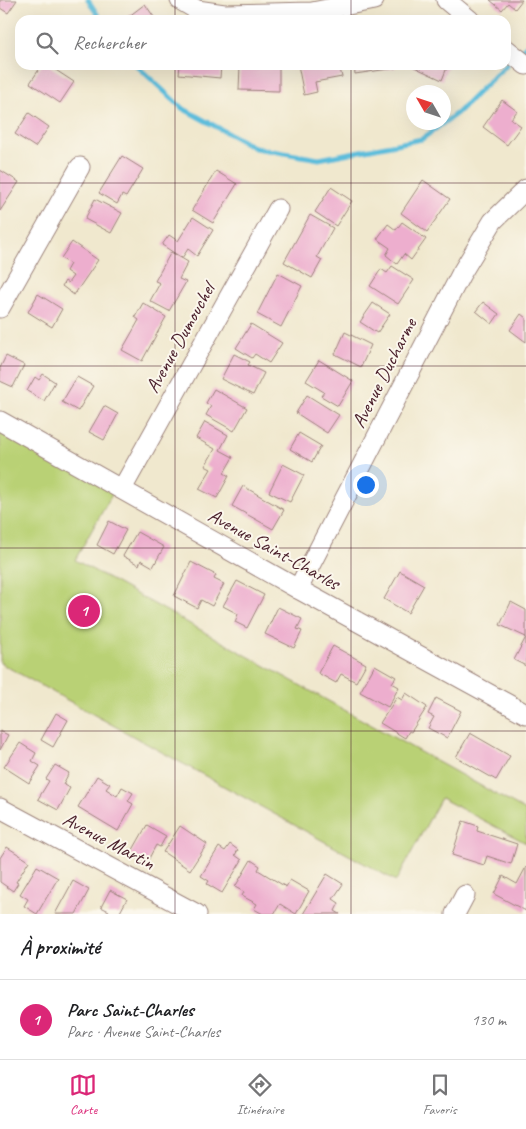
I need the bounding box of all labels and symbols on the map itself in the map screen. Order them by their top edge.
north arrow [406,85,451,130]
street label: Avenue Dumouchel [140,276,222,397]
street label: Avenue Ducharme [346,313,423,432]
your location [353,472,379,498]
street label: Avenue Saint-Charles [204,503,346,596]
pin: 1 [68,592,100,630]
street label: Avenue Martin [59,806,160,876]

